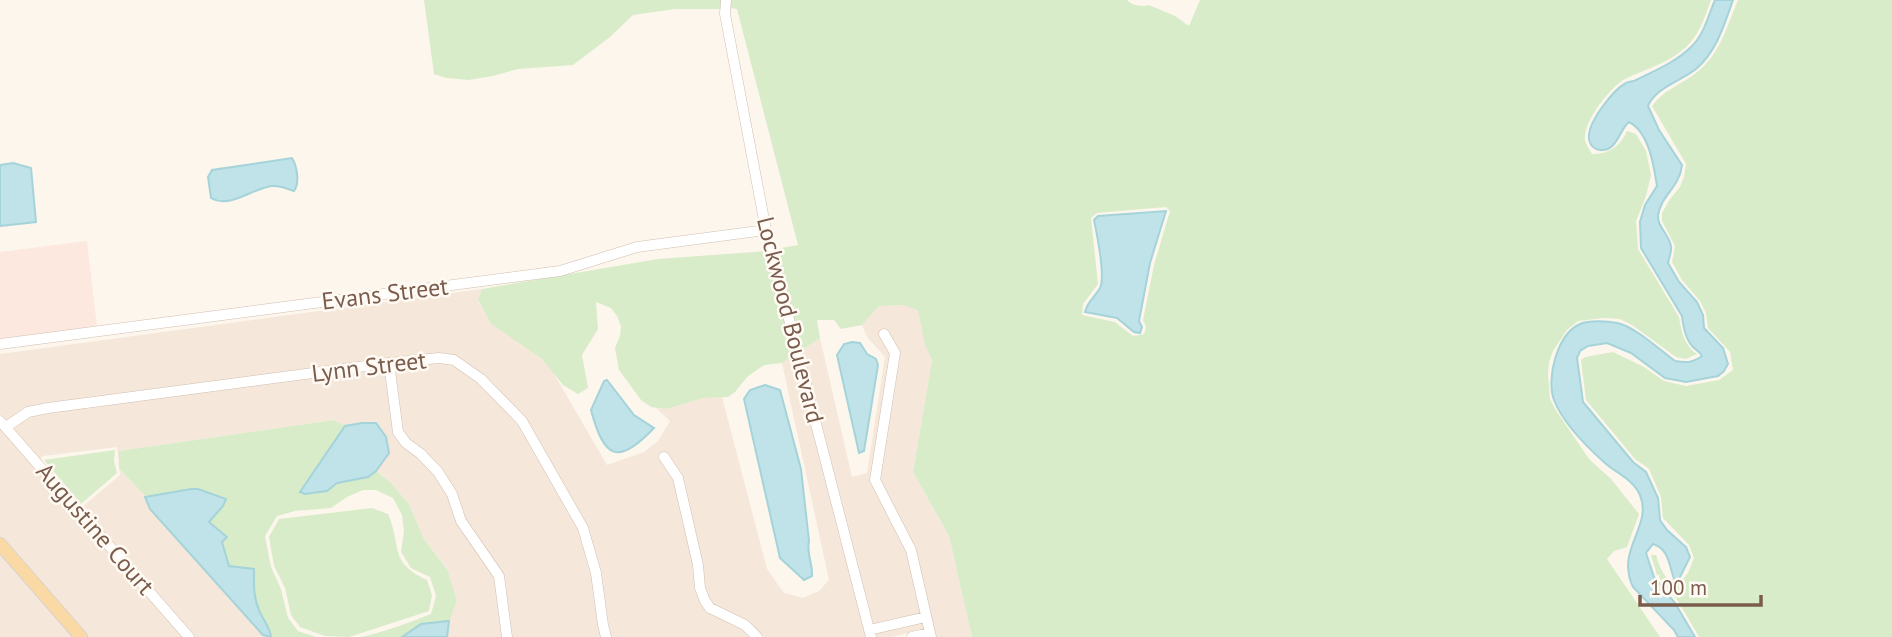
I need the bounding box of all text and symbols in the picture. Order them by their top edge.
street label: Lockwood Boulevard [750,213,831,426]
street label: Evans Street [320,270,450,317]
street label: Lynn Street [310,344,428,389]
street label: Augustine Court [30,456,161,601]
scale bar [1640,564,1761,608]
text: 100 m [1650,574,1707,601]

